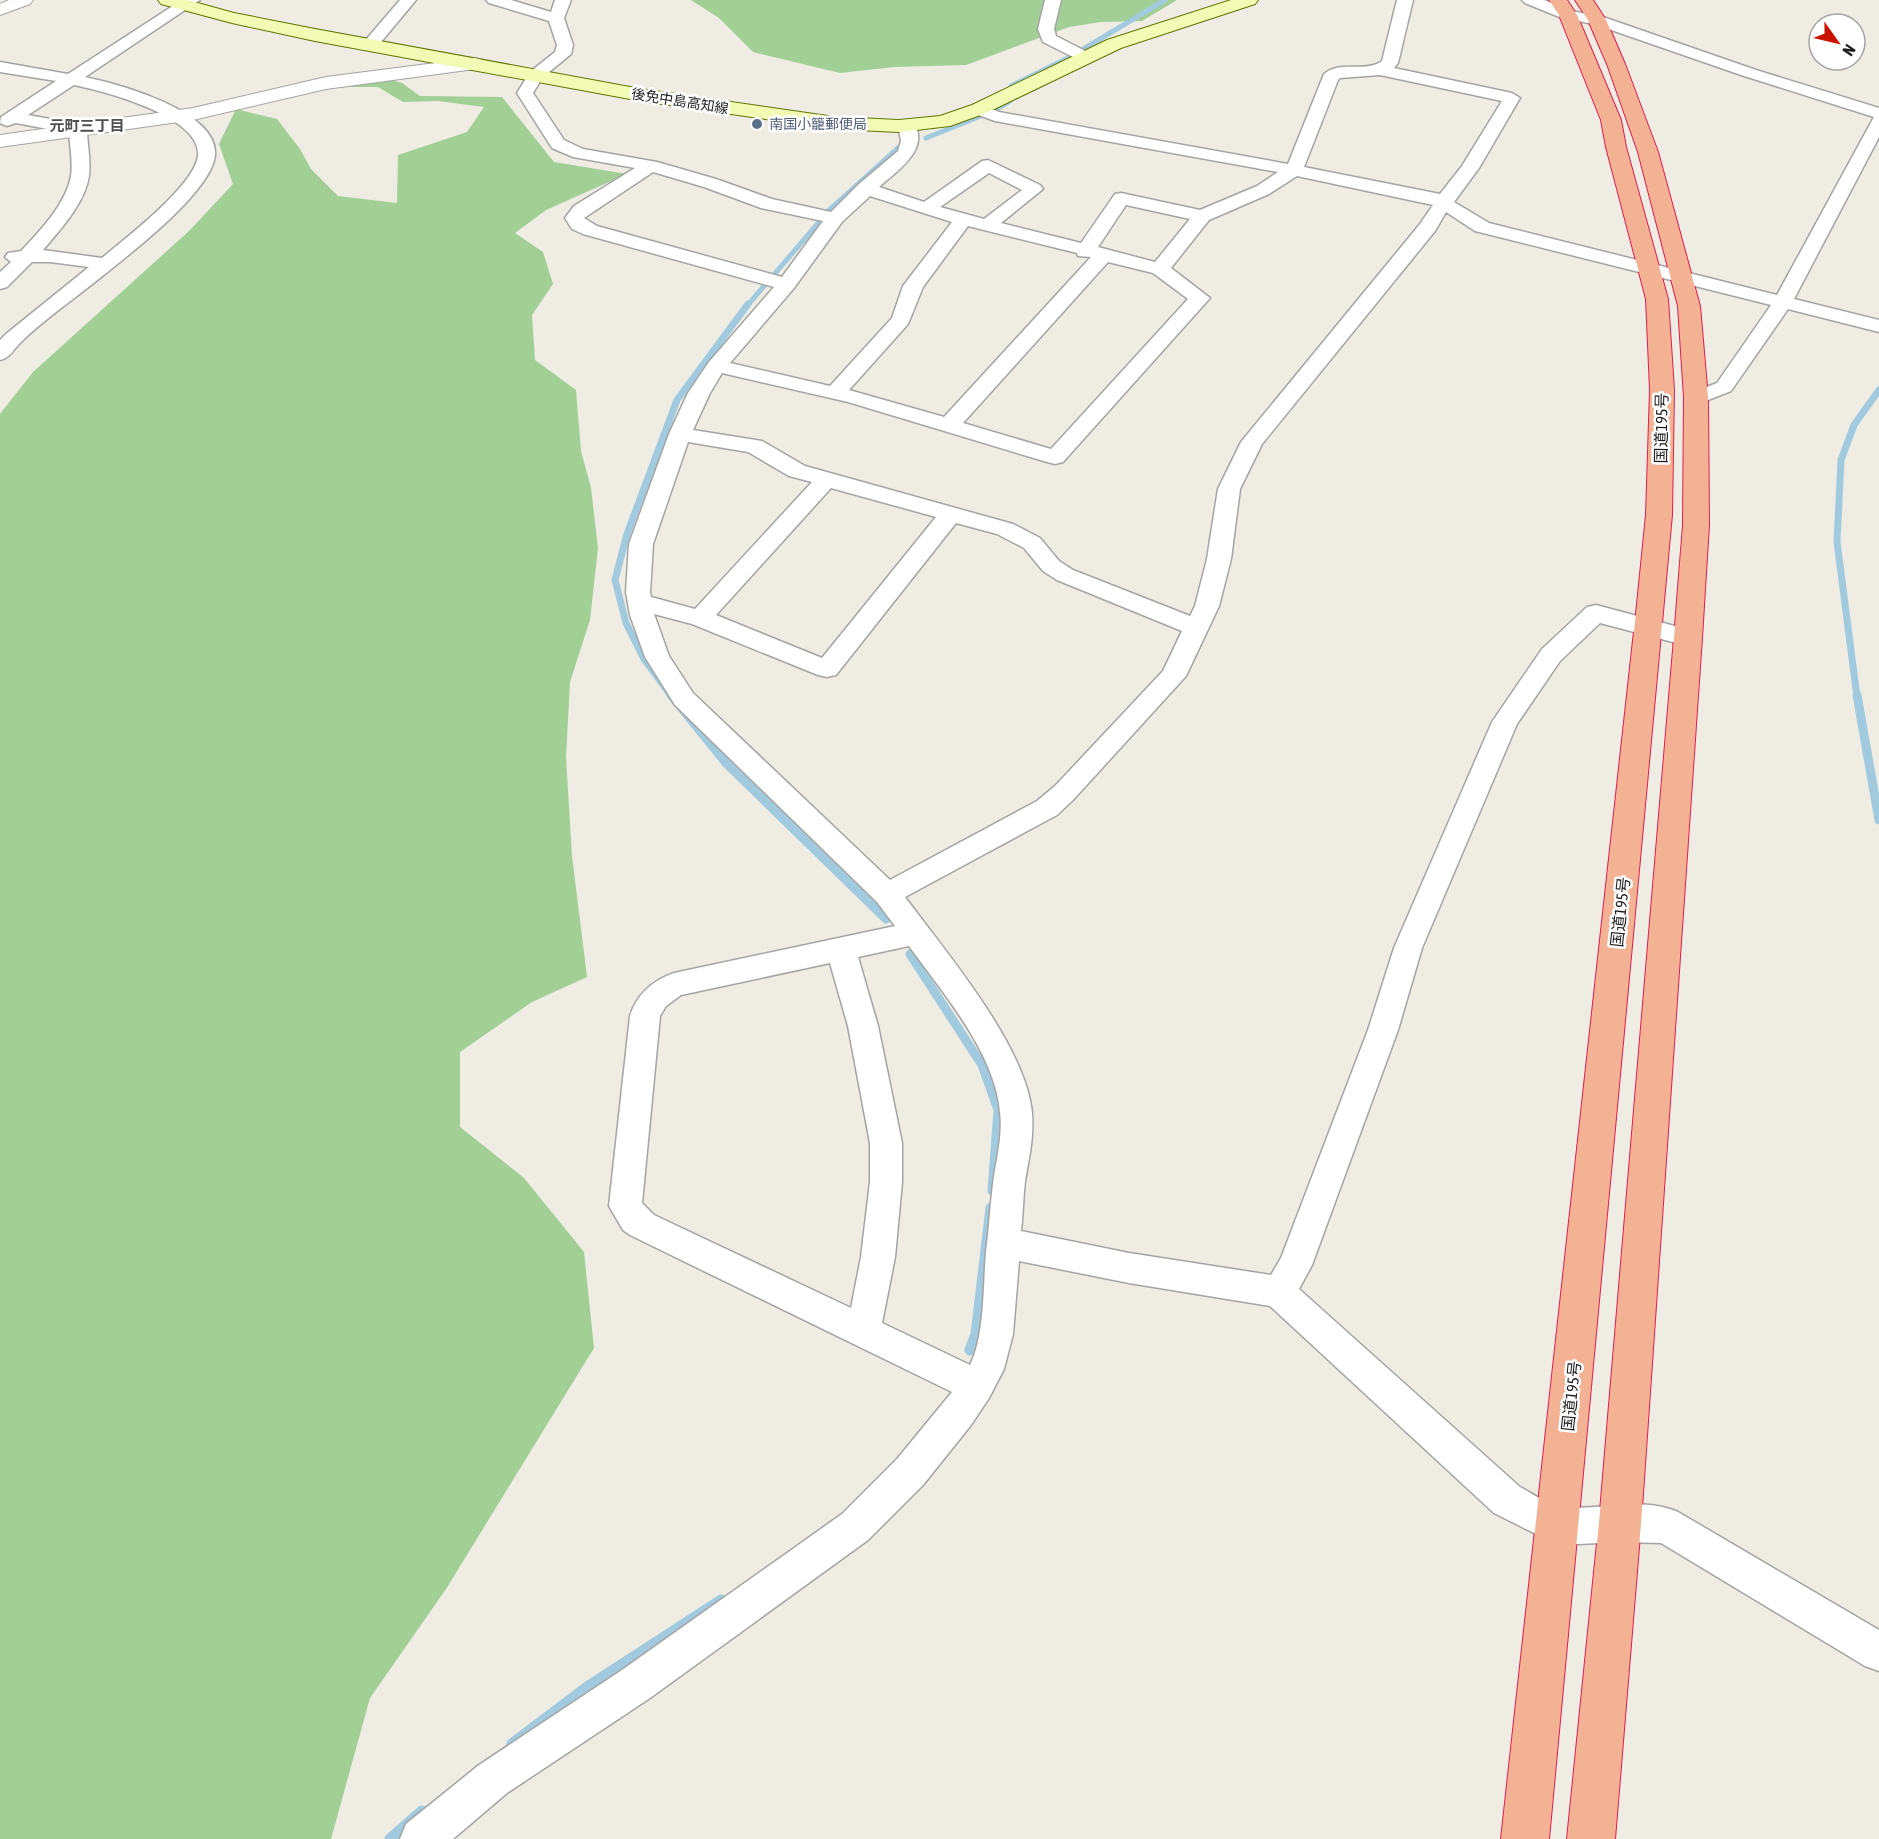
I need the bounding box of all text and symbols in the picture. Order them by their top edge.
north arrow [1807,12,1867,72]
text: N [1839,41,1860,59]
street label: 後免中島高知線 [630,85,730,117]
place label: 南国小籠郵便局 [769,116,867,132]
district label: 元町三丁目 [49,117,125,134]
marker: 南国小籠郵便局 [750,117,764,131]
street label: 国道195号 [1651,393,1671,463]
street label: 国道195号 [1607,876,1633,948]
street label: 国道195号 [1558,1360,1584,1432]

